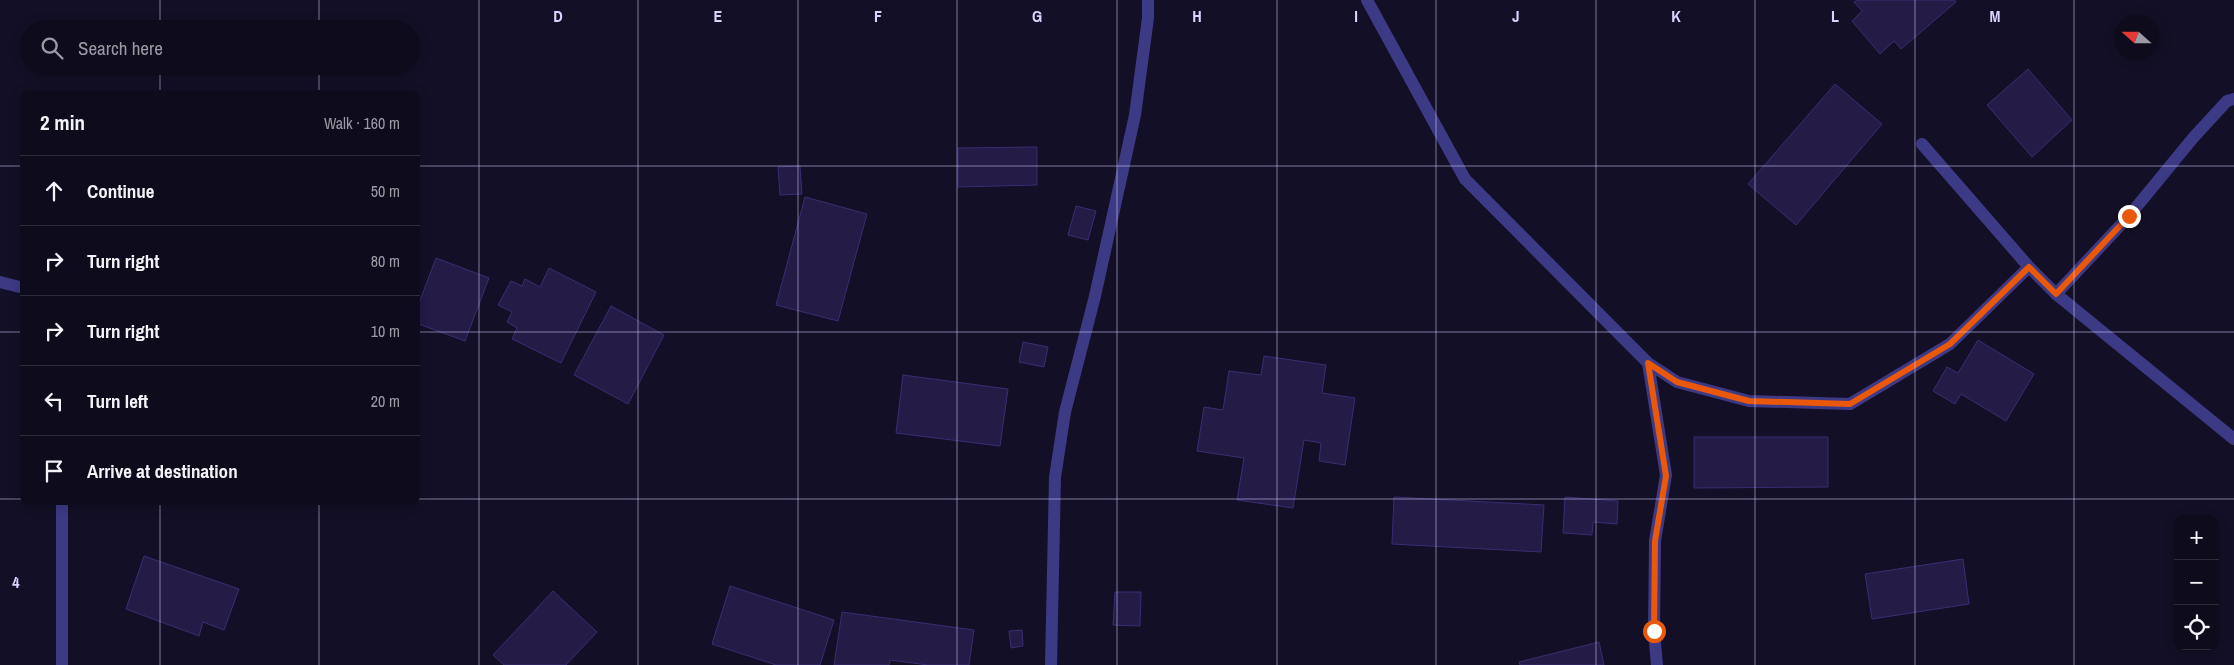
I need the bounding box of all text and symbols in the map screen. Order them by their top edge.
text: D [553,5,563,27]
text: E [714,5,723,27]
text: F [874,5,882,27]
text: G [1032,5,1042,27]
text: H [1192,5,1202,27]
text: I [1354,5,1358,27]
text: J [1512,5,1520,27]
text: K [1671,5,1681,27]
text: L [1831,5,1839,27]
text: M [1990,5,2001,27]
north arrow [2114,15,2159,60]
search box [20,20,420,75]
icon: search [38,34,66,62]
text: Search here [78,35,163,61]
text: 2 min [40,108,85,137]
text: Walk · 160 m [324,112,400,134]
icon: ahead [40,177,68,205]
text: Continue [87,178,155,204]
text: 50 m [371,180,400,202]
route end [2118,205,2141,228]
icon: right [40,247,68,275]
text: Turn right [87,248,159,274]
text: 80 m [371,250,400,272]
icon: right [40,317,68,345]
text: Turn right [87,318,159,344]
text: 10 m [371,320,400,342]
icon: left [40,387,68,415]
text: Turn left [87,388,148,414]
text: 20 m [371,390,400,412]
icon: arrive [40,457,68,485]
text: Arrive at destination [87,458,238,484]
map controls [2174,515,2219,650]
button: + [2174,515,2219,560]
button: − [2174,560,2219,605]
text: 4 [12,571,20,593]
button: locate [2174,605,2219,650]
route start [1643,620,1666,643]

